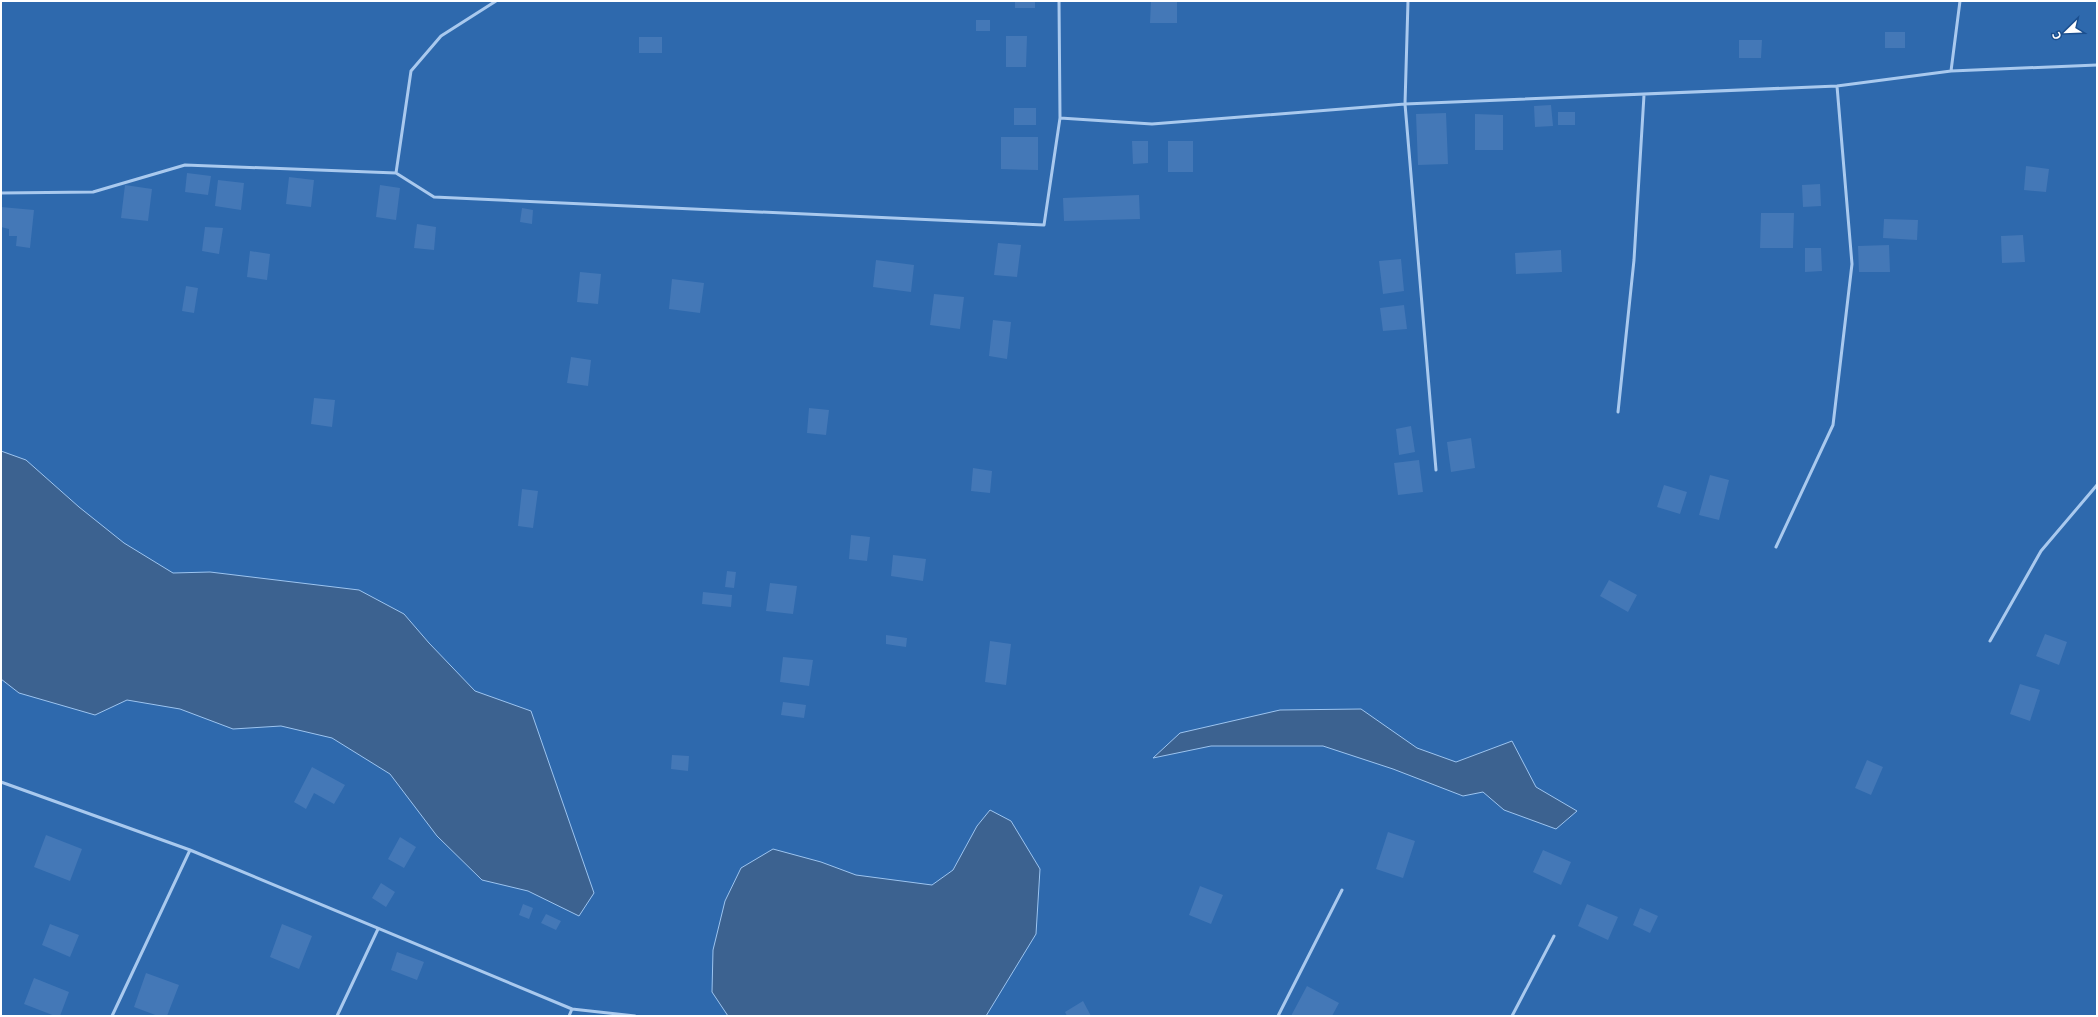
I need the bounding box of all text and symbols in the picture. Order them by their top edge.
north arrow [2046,12,2086,52]
text: С [2048,30,2065,42]

